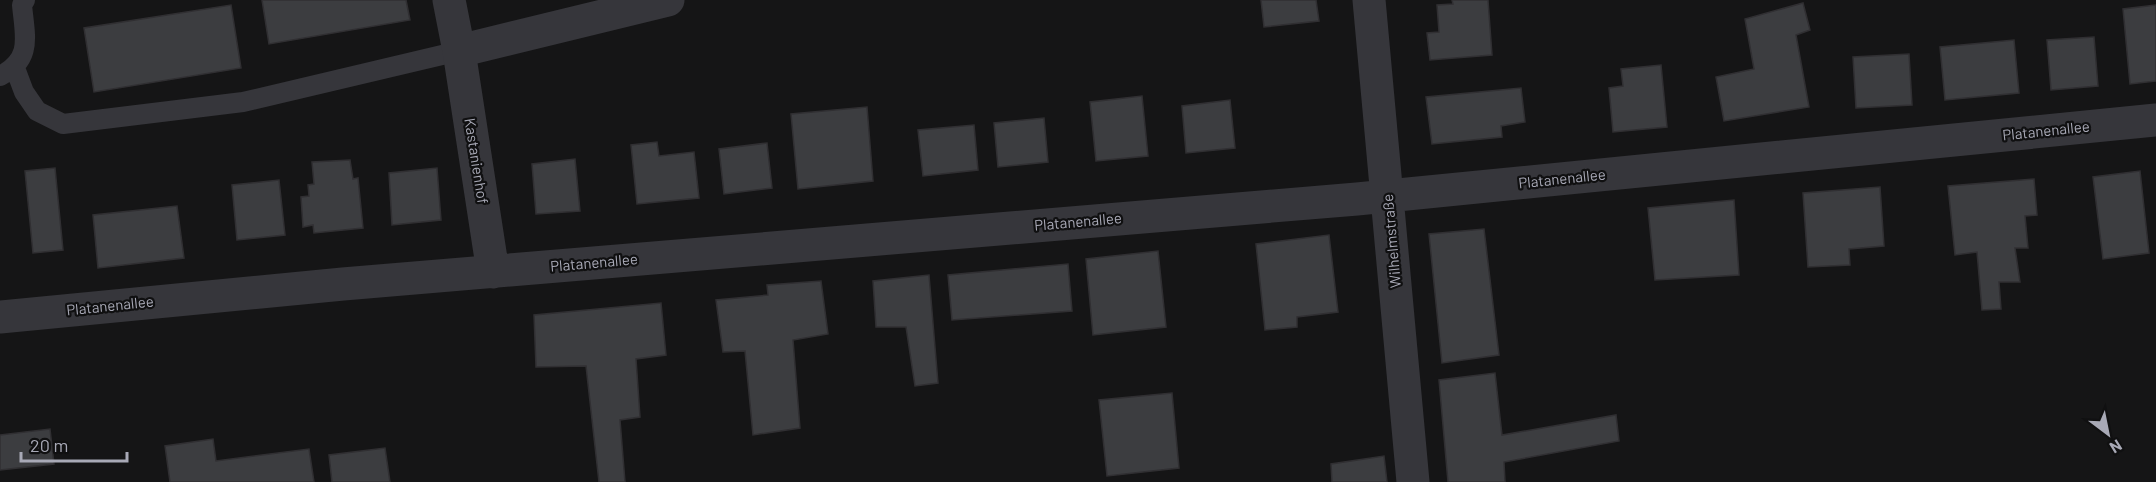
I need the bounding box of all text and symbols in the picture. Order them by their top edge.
street label: Platanenallee [2001,116,2090,144]
street label: Kastanienhof [461,117,493,205]
street label: Platanenallee [1517,164,1606,192]
street label: Wilhelmstraße [1378,193,1404,289]
street label: Platanenallee [1033,208,1122,234]
street label: Platanenallee [549,249,638,275]
street label: Platanenallee [65,291,154,319]
north arrow [2078,404,2138,464]
scale bar [21,425,128,463]
text: 20 m [30,434,68,456]
text: N [2107,436,2126,458]

